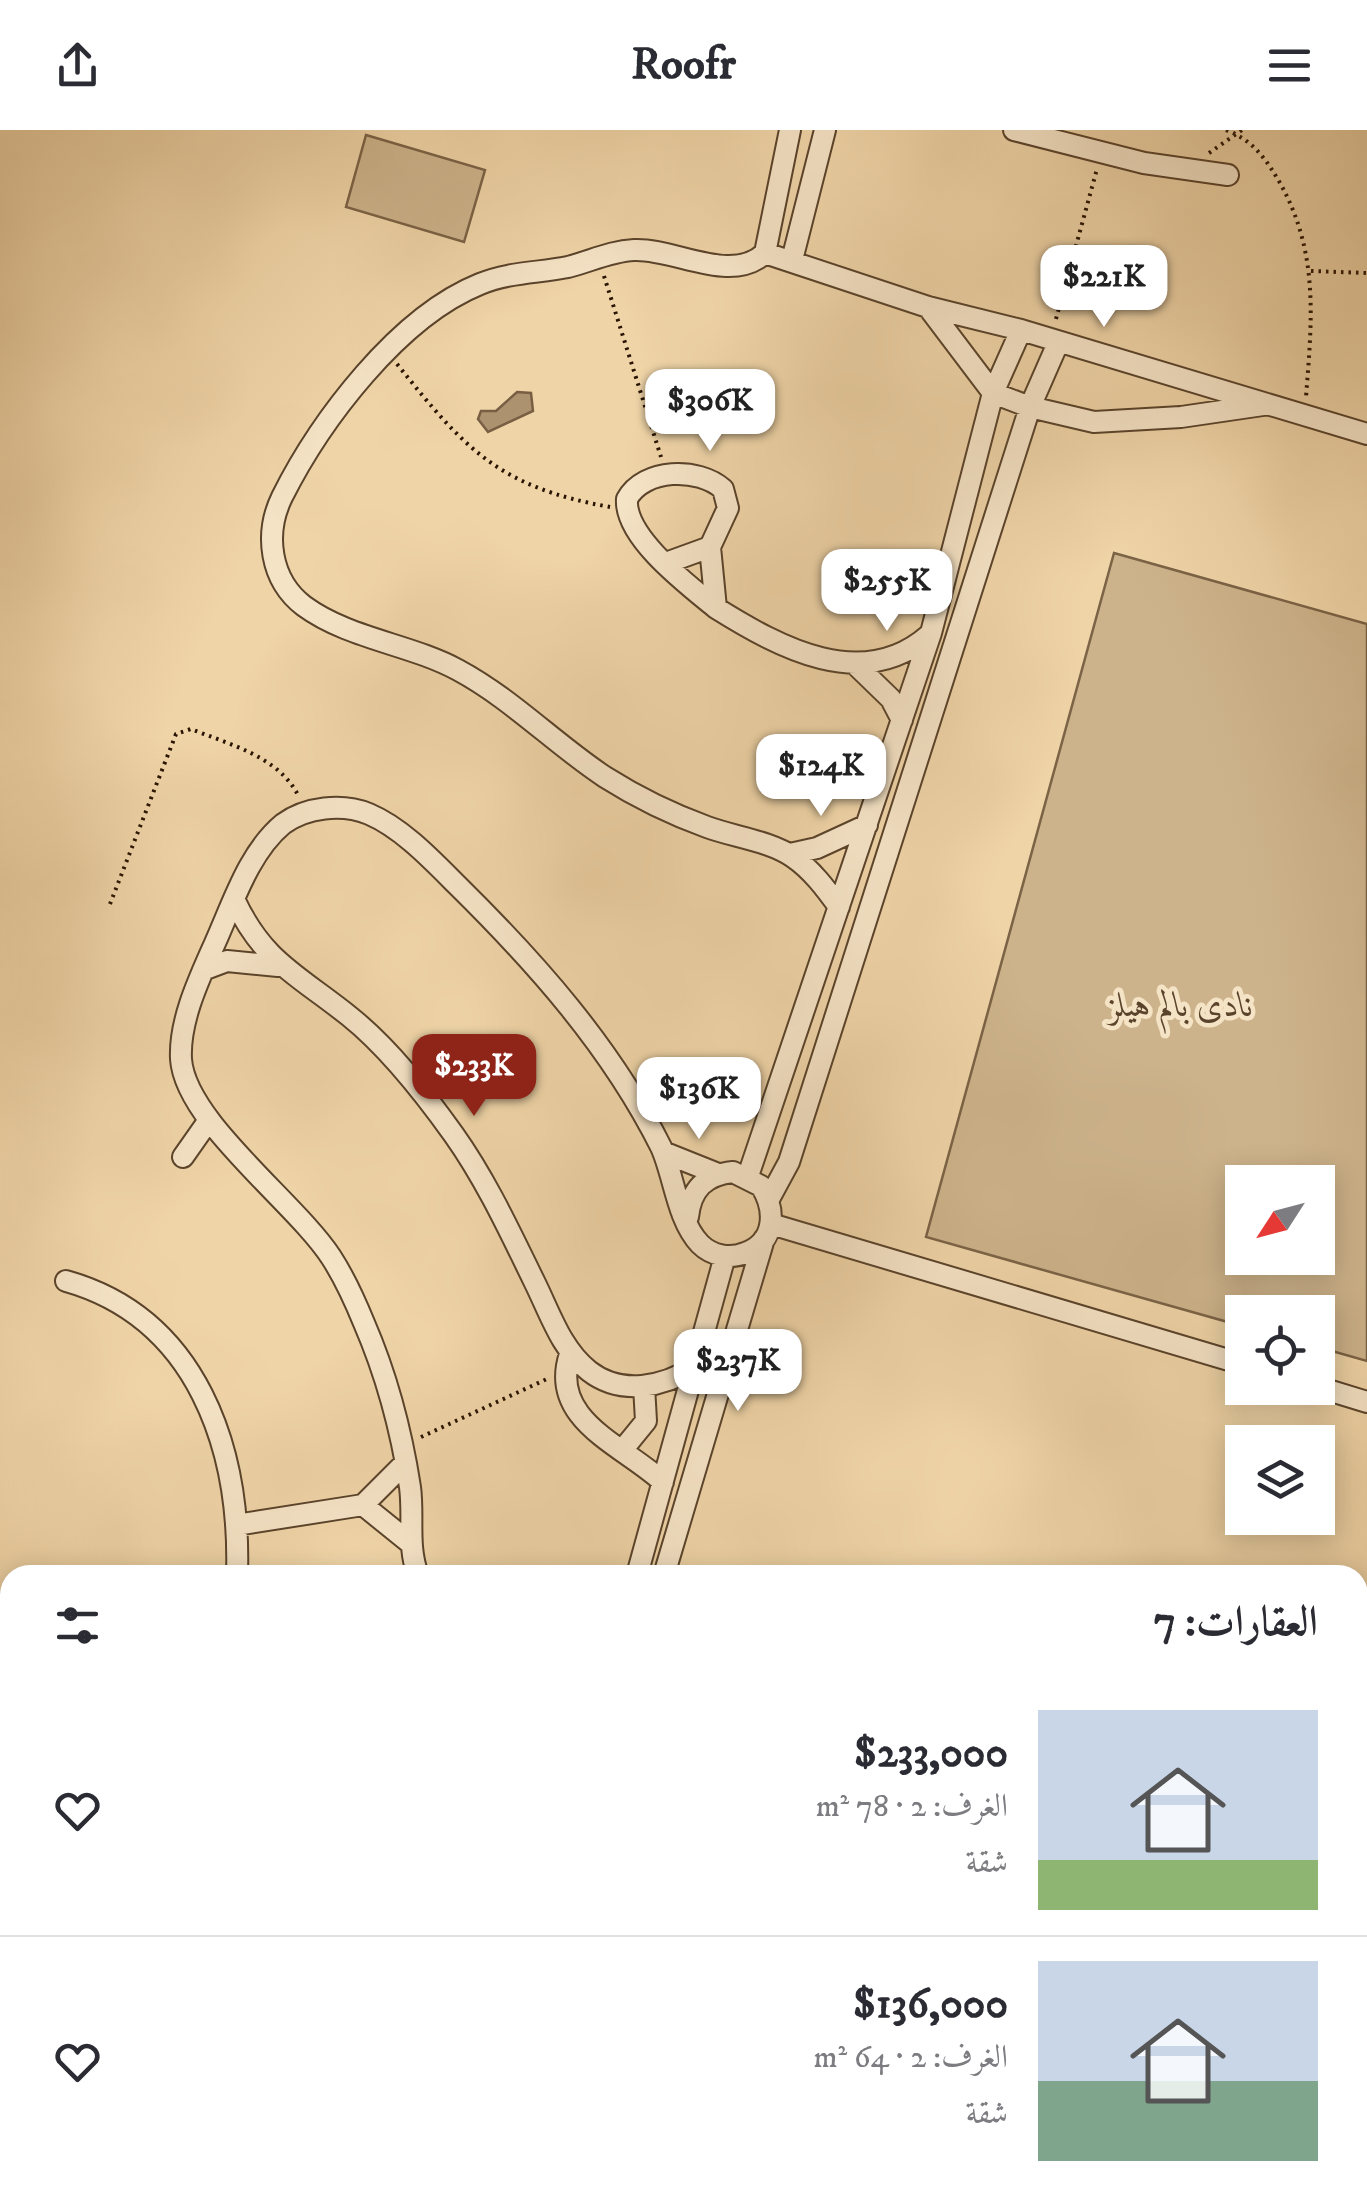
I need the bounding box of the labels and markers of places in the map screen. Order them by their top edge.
pin: $221K [1034,245,1174,330]
pin: $306K [640,369,780,454]
pin: $255K [817,549,957,634]
pin: $124K [751,734,891,819]
pin: $233K [404,1034,544,1119]
pin: $136K [629,1057,769,1142]
pin: $237K [668,1329,808,1414]

